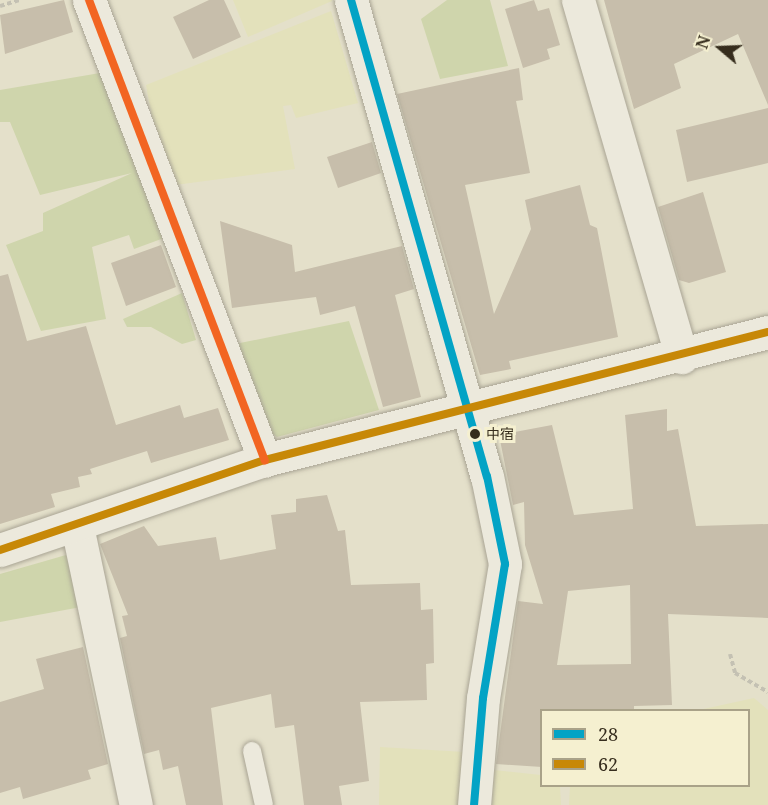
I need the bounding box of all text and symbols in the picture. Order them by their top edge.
north arrow [690,18,750,78]
text: N [691,33,715,52]
place label: 中宿 [486,426,514,442]
marker: 中宿 [469,428,481,440]
legend [540,709,750,787]
text: 28 [598,722,618,746]
text: 62 [598,752,618,776]

